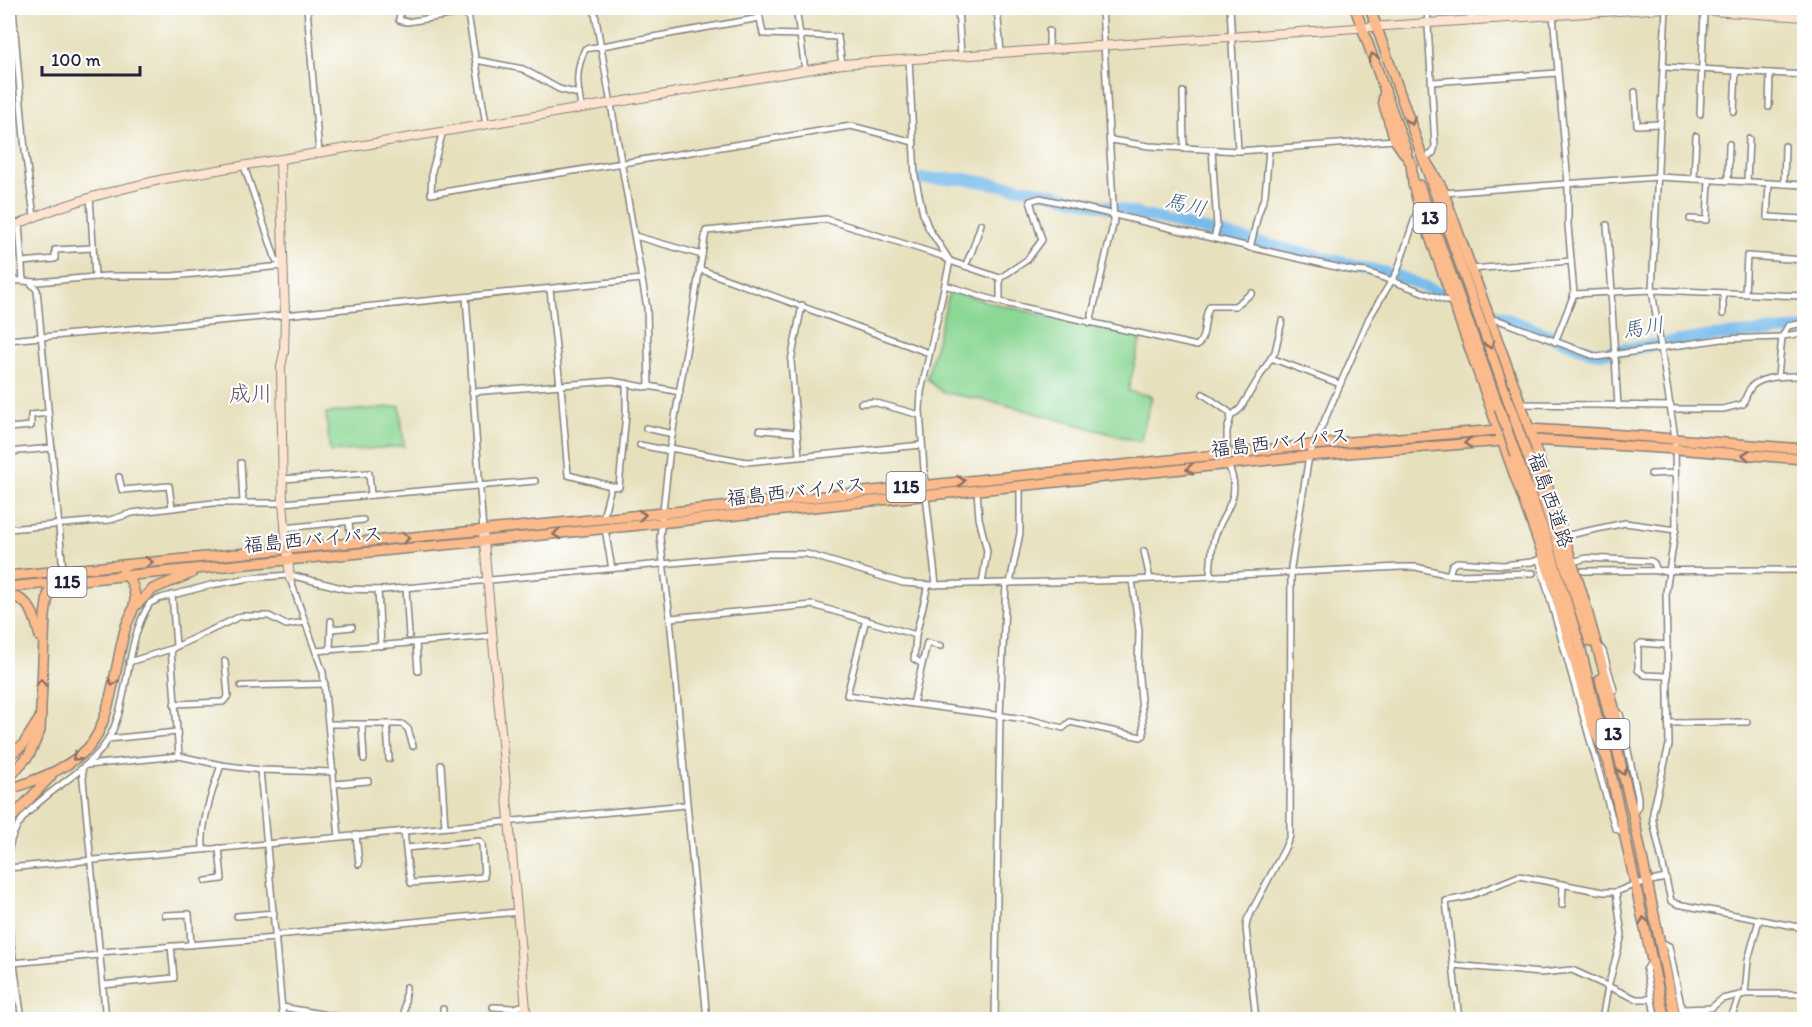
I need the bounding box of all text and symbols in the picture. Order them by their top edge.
scale bar [42,39,140,77]
text: 100 m [51,49,101,71]
one-way arrow [1367,52,1380,63]
one-way arrow [1404,115,1417,126]
water label: 馬川 [1163,187,1209,221]
road number: 13 [1414,203,1446,233]
water label: 馬川 [1620,311,1666,343]
one-way arrow [1482,339,1495,350]
district label: 成川 [229,380,273,407]
street label: 福島西バイパス [1209,423,1351,461]
one-way arrow [1463,436,1472,449]
one-way arrow [1742,448,1751,461]
street label: 福島西道路 [1523,449,1579,551]
one-way arrow [1185,462,1195,475]
street label: 福島西バイパス [725,472,867,510]
road number: 115 [886,472,926,502]
one-way arrow [957,475,966,488]
one-way arrow [637,509,647,522]
street label: 福島西バイパス [242,521,384,557]
one-way arrow [553,527,562,540]
one-way arrow [402,532,411,545]
one-way arrow [145,556,154,569]
road number: 115 [48,567,86,597]
one-way arrow [107,676,120,686]
one-way arrow [35,679,47,688]
road number: 13 [1596,719,1630,749]
one-way arrow [72,750,83,761]
one-way arrow [1615,766,1628,776]
one-way arrow [1638,917,1651,927]

